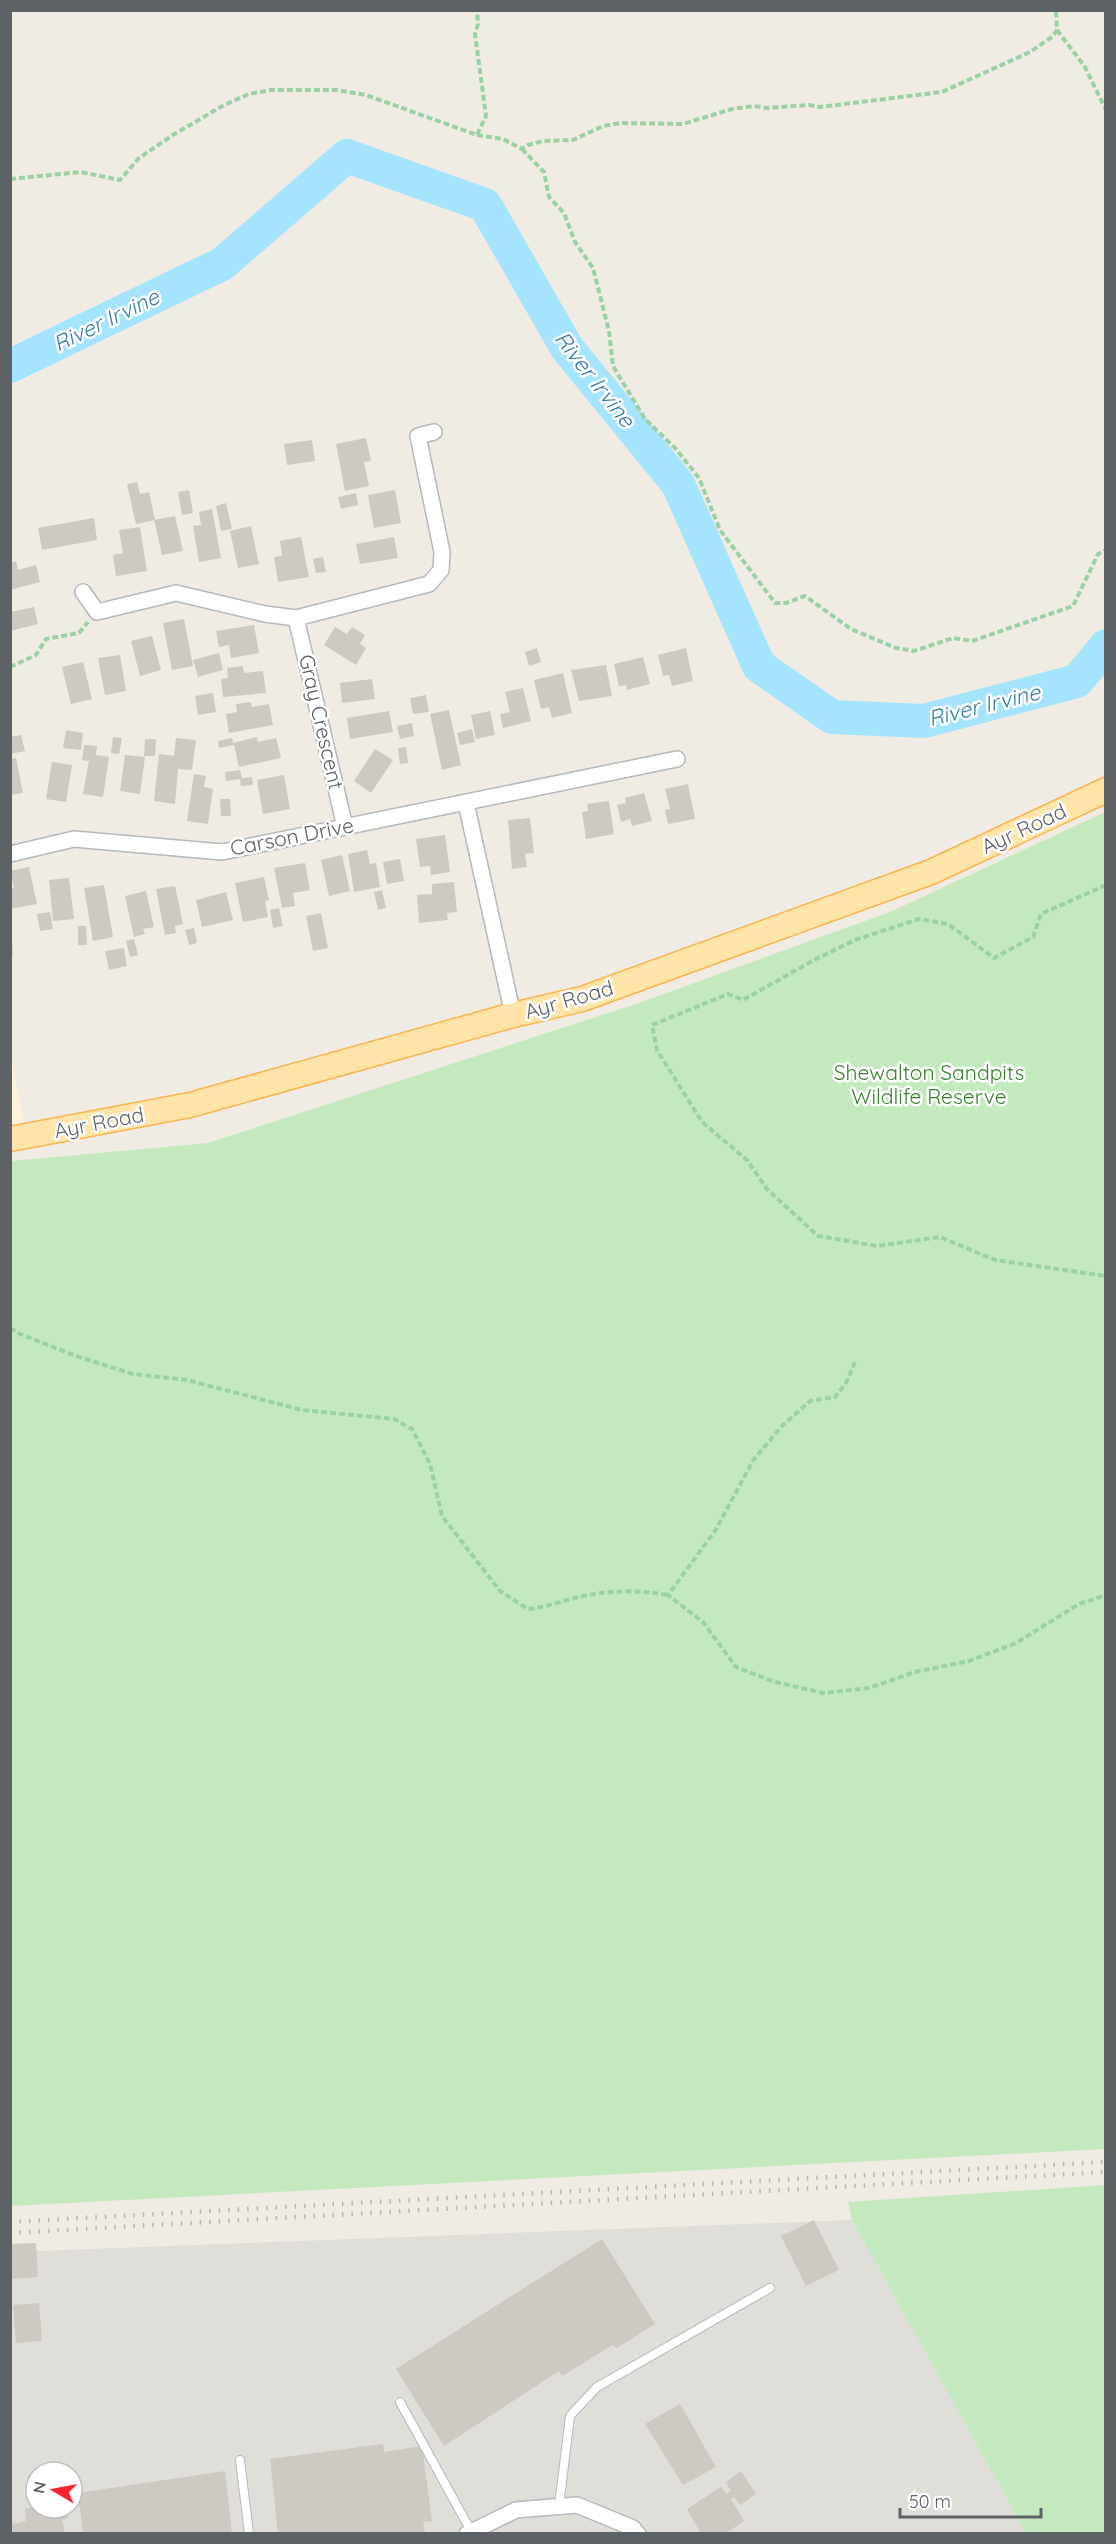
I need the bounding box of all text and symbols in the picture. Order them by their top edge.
water label: River Irvine [48,282,165,358]
water label: River Irvine [549,325,642,434]
street label: Gray Crescent [294,652,350,792]
water label: River Irvine [925,677,1044,732]
street label: Ayr Road [977,797,1070,859]
street label: Carson Drive [228,811,356,861]
street label: Ayr Road [521,974,616,1024]
park label: Shewalton Sandpits Wildlife Reserve [834,1059,1024,1109]
street label: Ayr Road [52,1101,146,1143]
north arrow [24,2460,84,2520]
text: N [28,2480,50,2495]
scale bar [900,2481,1041,2519]
text: 50 m [909,2490,951,2513]

